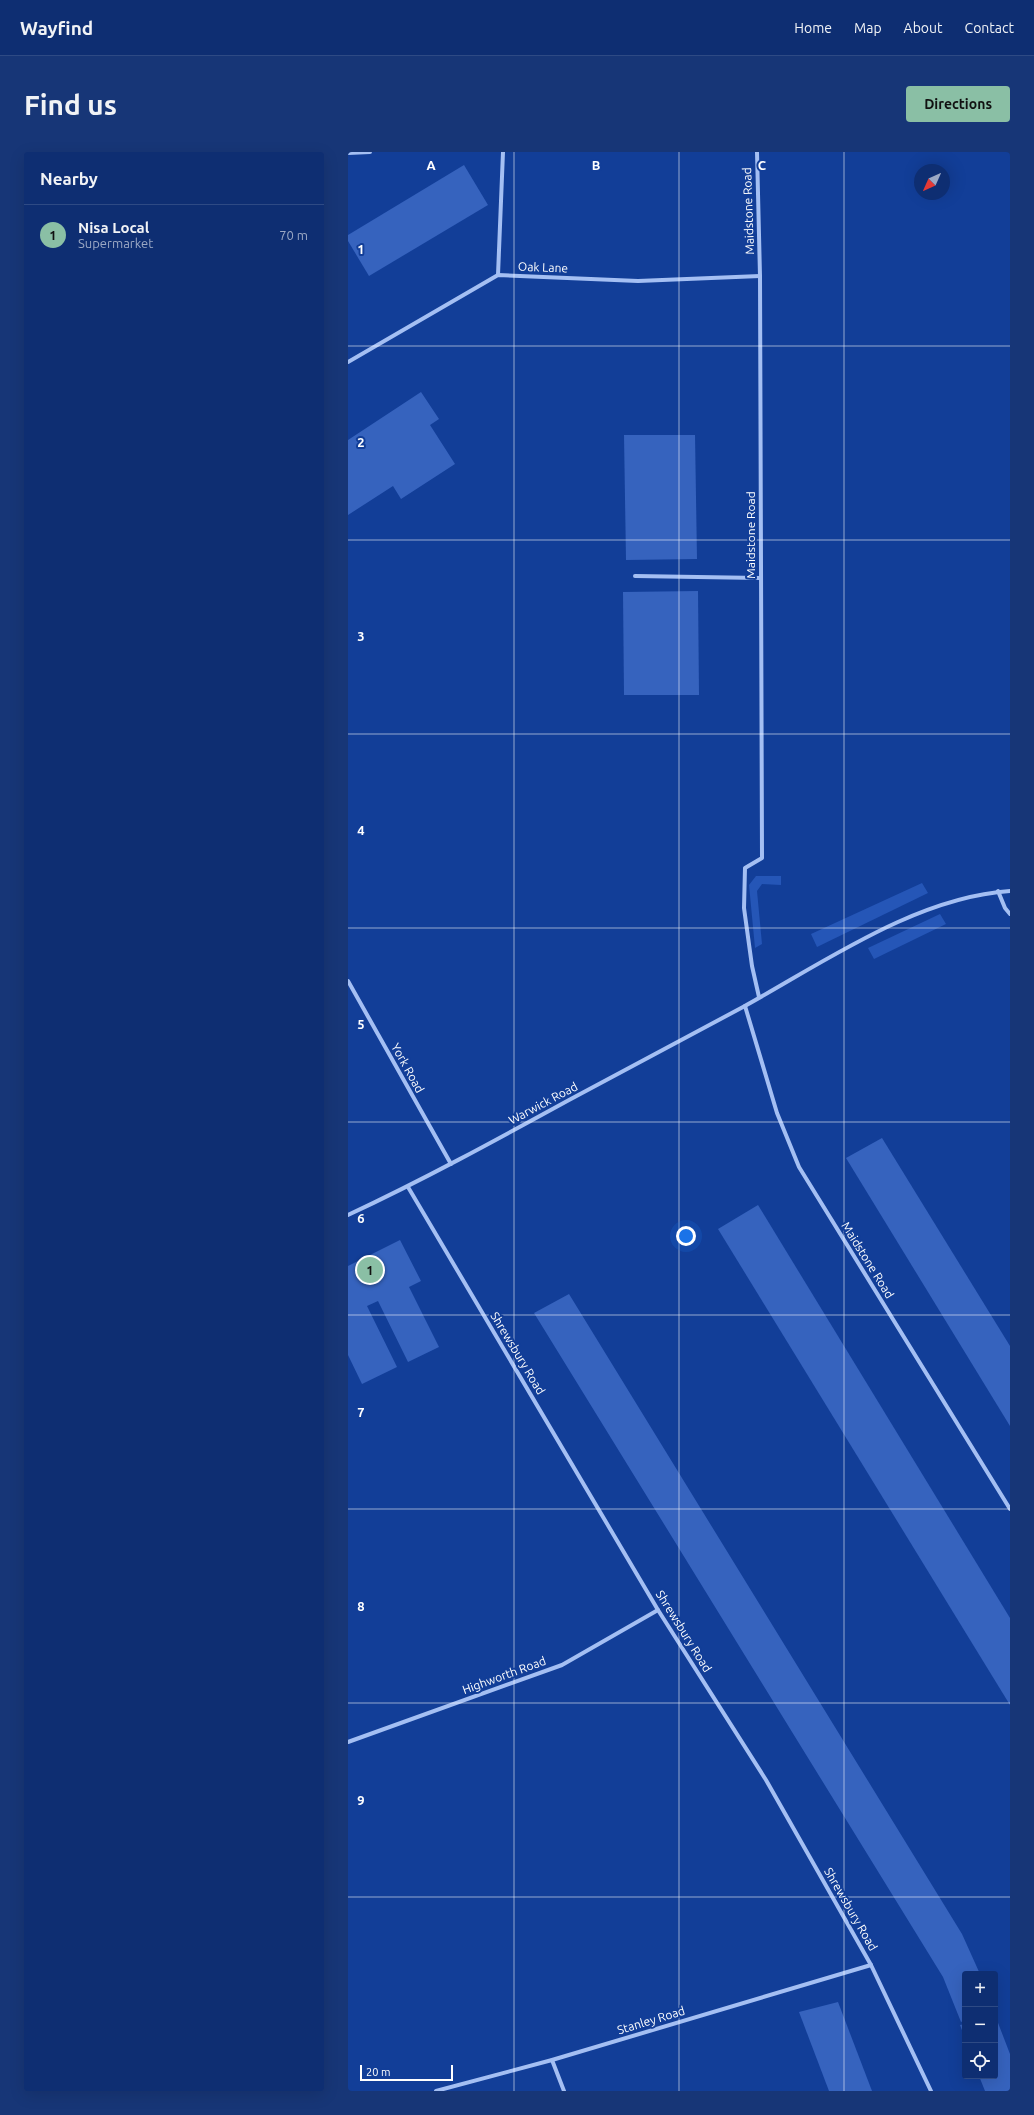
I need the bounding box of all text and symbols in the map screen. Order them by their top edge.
text: Wayfind [20,17,93,39]
text: Home [794,20,832,36]
text: Map [854,20,882,36]
text: About [904,20,943,36]
text: Contact [965,20,1014,36]
button: Directions [906,86,1010,122]
text: Find us [24,89,117,120]
text: A [426,158,436,172]
text: B [592,158,601,172]
text: C [758,158,767,172]
north arrow [914,164,950,200]
street label: Maidstone Road [740,167,756,255]
text: Nearby [40,169,98,188]
text: Nisa Local [78,219,149,236]
text: 1 [49,228,57,242]
text: 70 m [279,228,308,242]
text: Supermarket [78,236,153,250]
text: 1 [357,242,365,256]
street label: Oak Lane [518,260,568,274]
text: 2 [357,435,365,449]
street label: Maidstone Road [744,491,757,579]
text: 3 [357,629,365,643]
text: 4 [357,823,365,837]
text: 5 [357,1017,365,1031]
street label: York Road [389,1041,427,1095]
street label: Warwick Road [506,1079,580,1127]
text: 6 [357,1211,365,1225]
street label: Maidstone Road [839,1220,897,1300]
your location [676,1226,696,1246]
pin: 1 [357,1255,383,1285]
street label: Shrewsbury Road [488,1309,548,1397]
text: 7 [357,1405,365,1419]
street label: Shrewsbury Road [654,1588,714,1674]
text: 8 [357,1599,365,1613]
street label: Highworth Road [460,1654,548,1696]
text: 9 [357,1793,365,1807]
street label: Shrewsbury Road [822,1865,880,1953]
map controls [962,1971,998,2079]
button: + [962,1971,998,2007]
street label: Stanley Road [616,2004,686,2036]
button: − [962,2007,998,2043]
button: locate [962,2043,998,2079]
scale bar [360,2063,453,2082]
text: 20 m [366,2066,390,2078]

